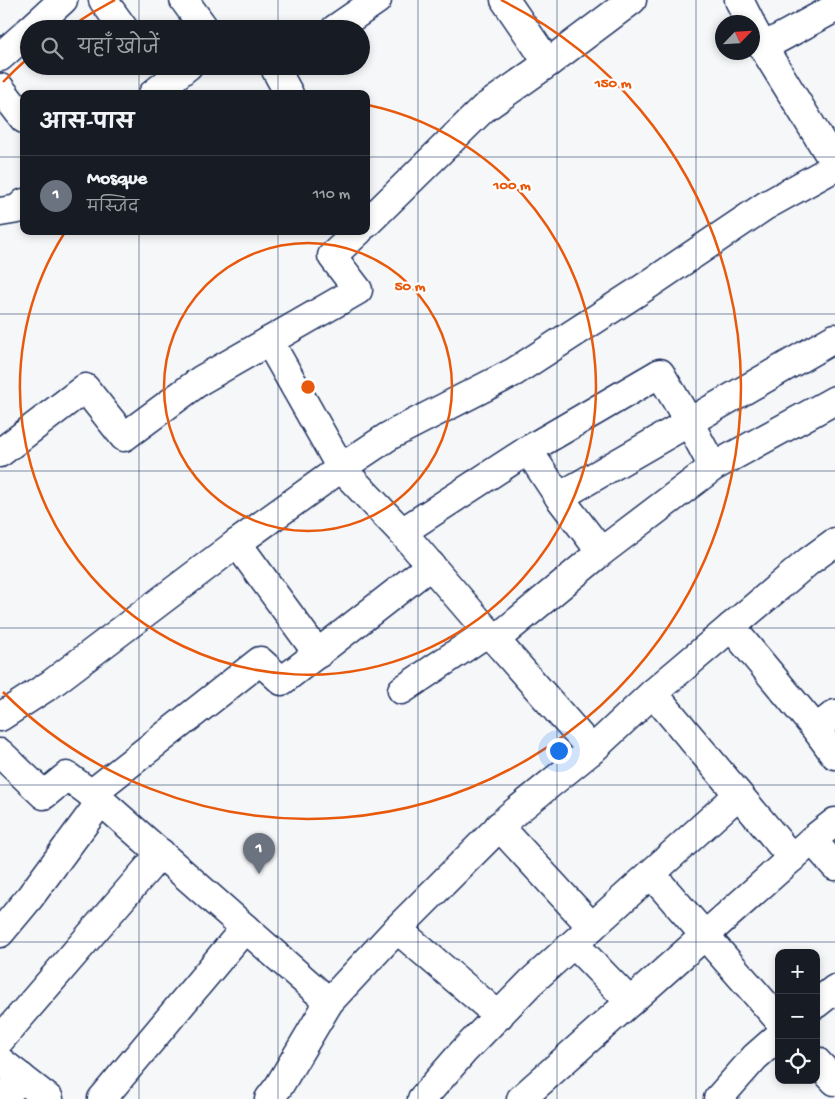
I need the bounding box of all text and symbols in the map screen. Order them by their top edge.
north arrow [715,15,760,60]
search box [20,20,370,75]
icon: search [38,34,66,62]
text: यहाँ खोजें [78,38,159,61]
text: 150 m [594,75,632,93]
text: आस-पास [40,112,134,137]
text: Mosque [87,168,147,191]
text: 100 m [492,177,531,195]
text: 1 [53,186,59,205]
text: 110 m [313,186,350,205]
text: मस्जिद [87,199,139,218]
text: 50 m [395,278,426,296]
centre of rings [299,378,317,396]
your location [546,738,572,764]
pin: 1 [243,833,275,874]
map controls [775,949,820,1084]
button: + [775,949,820,994]
button: − [775,994,820,1039]
button: locate [775,1039,820,1084]

